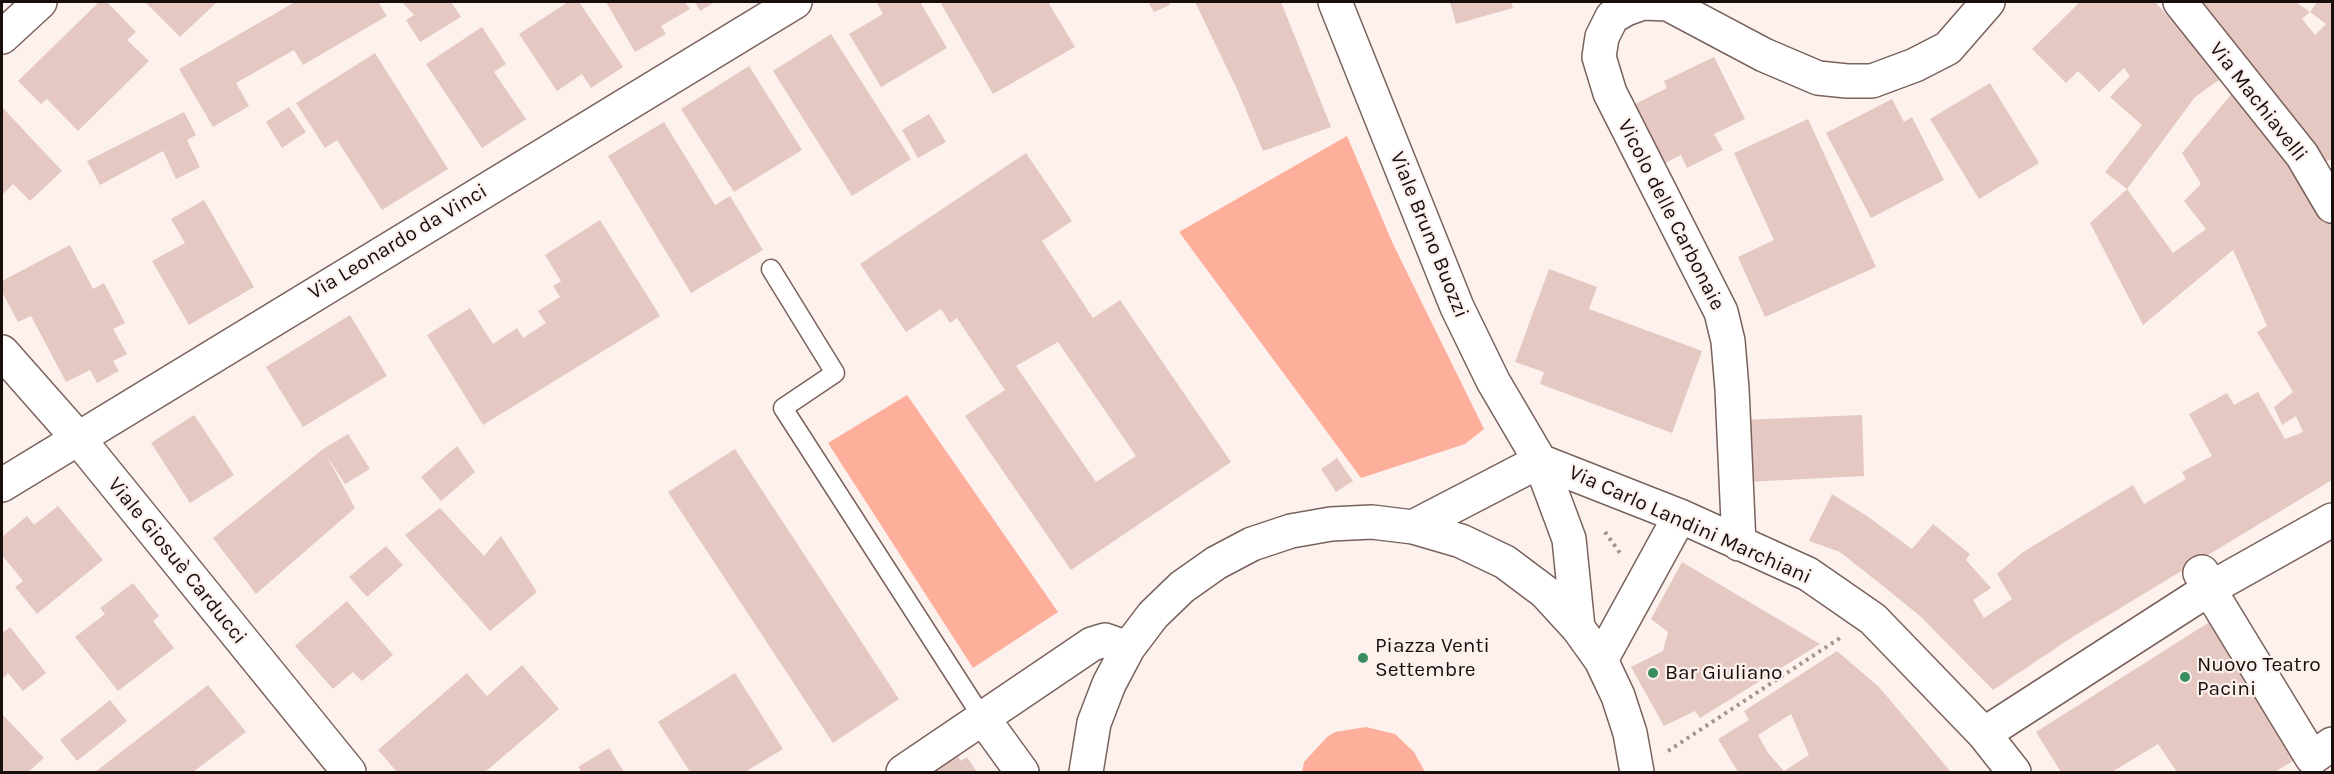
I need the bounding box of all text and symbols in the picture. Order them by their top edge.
street label: Via Machiavelli [2204,37,2312,167]
street label: Vicolo delle Carbonaie [1612,115,1730,315]
street label: Viale Bruno Buozzi [1384,148,1474,322]
street label: Via Leonardo da Vinci [304,179,492,305]
street label: Via Carlo Landini Marchiani [1565,460,1815,590]
street label: Viale Giosuè Carducci [102,473,252,649]
place label: Piazza Venti Settembre [1375,633,1490,683]
marker: Piazza Venti Settembre [1356,651,1370,665]
place label: Nuovo Teatro Pacini [2197,652,2321,702]
place label: Bar Giuliano [1665,660,1783,686]
marker: Bar Giuliano [1646,666,1660,680]
marker: Nuovo Teatro Pacini [2178,670,2192,684]

